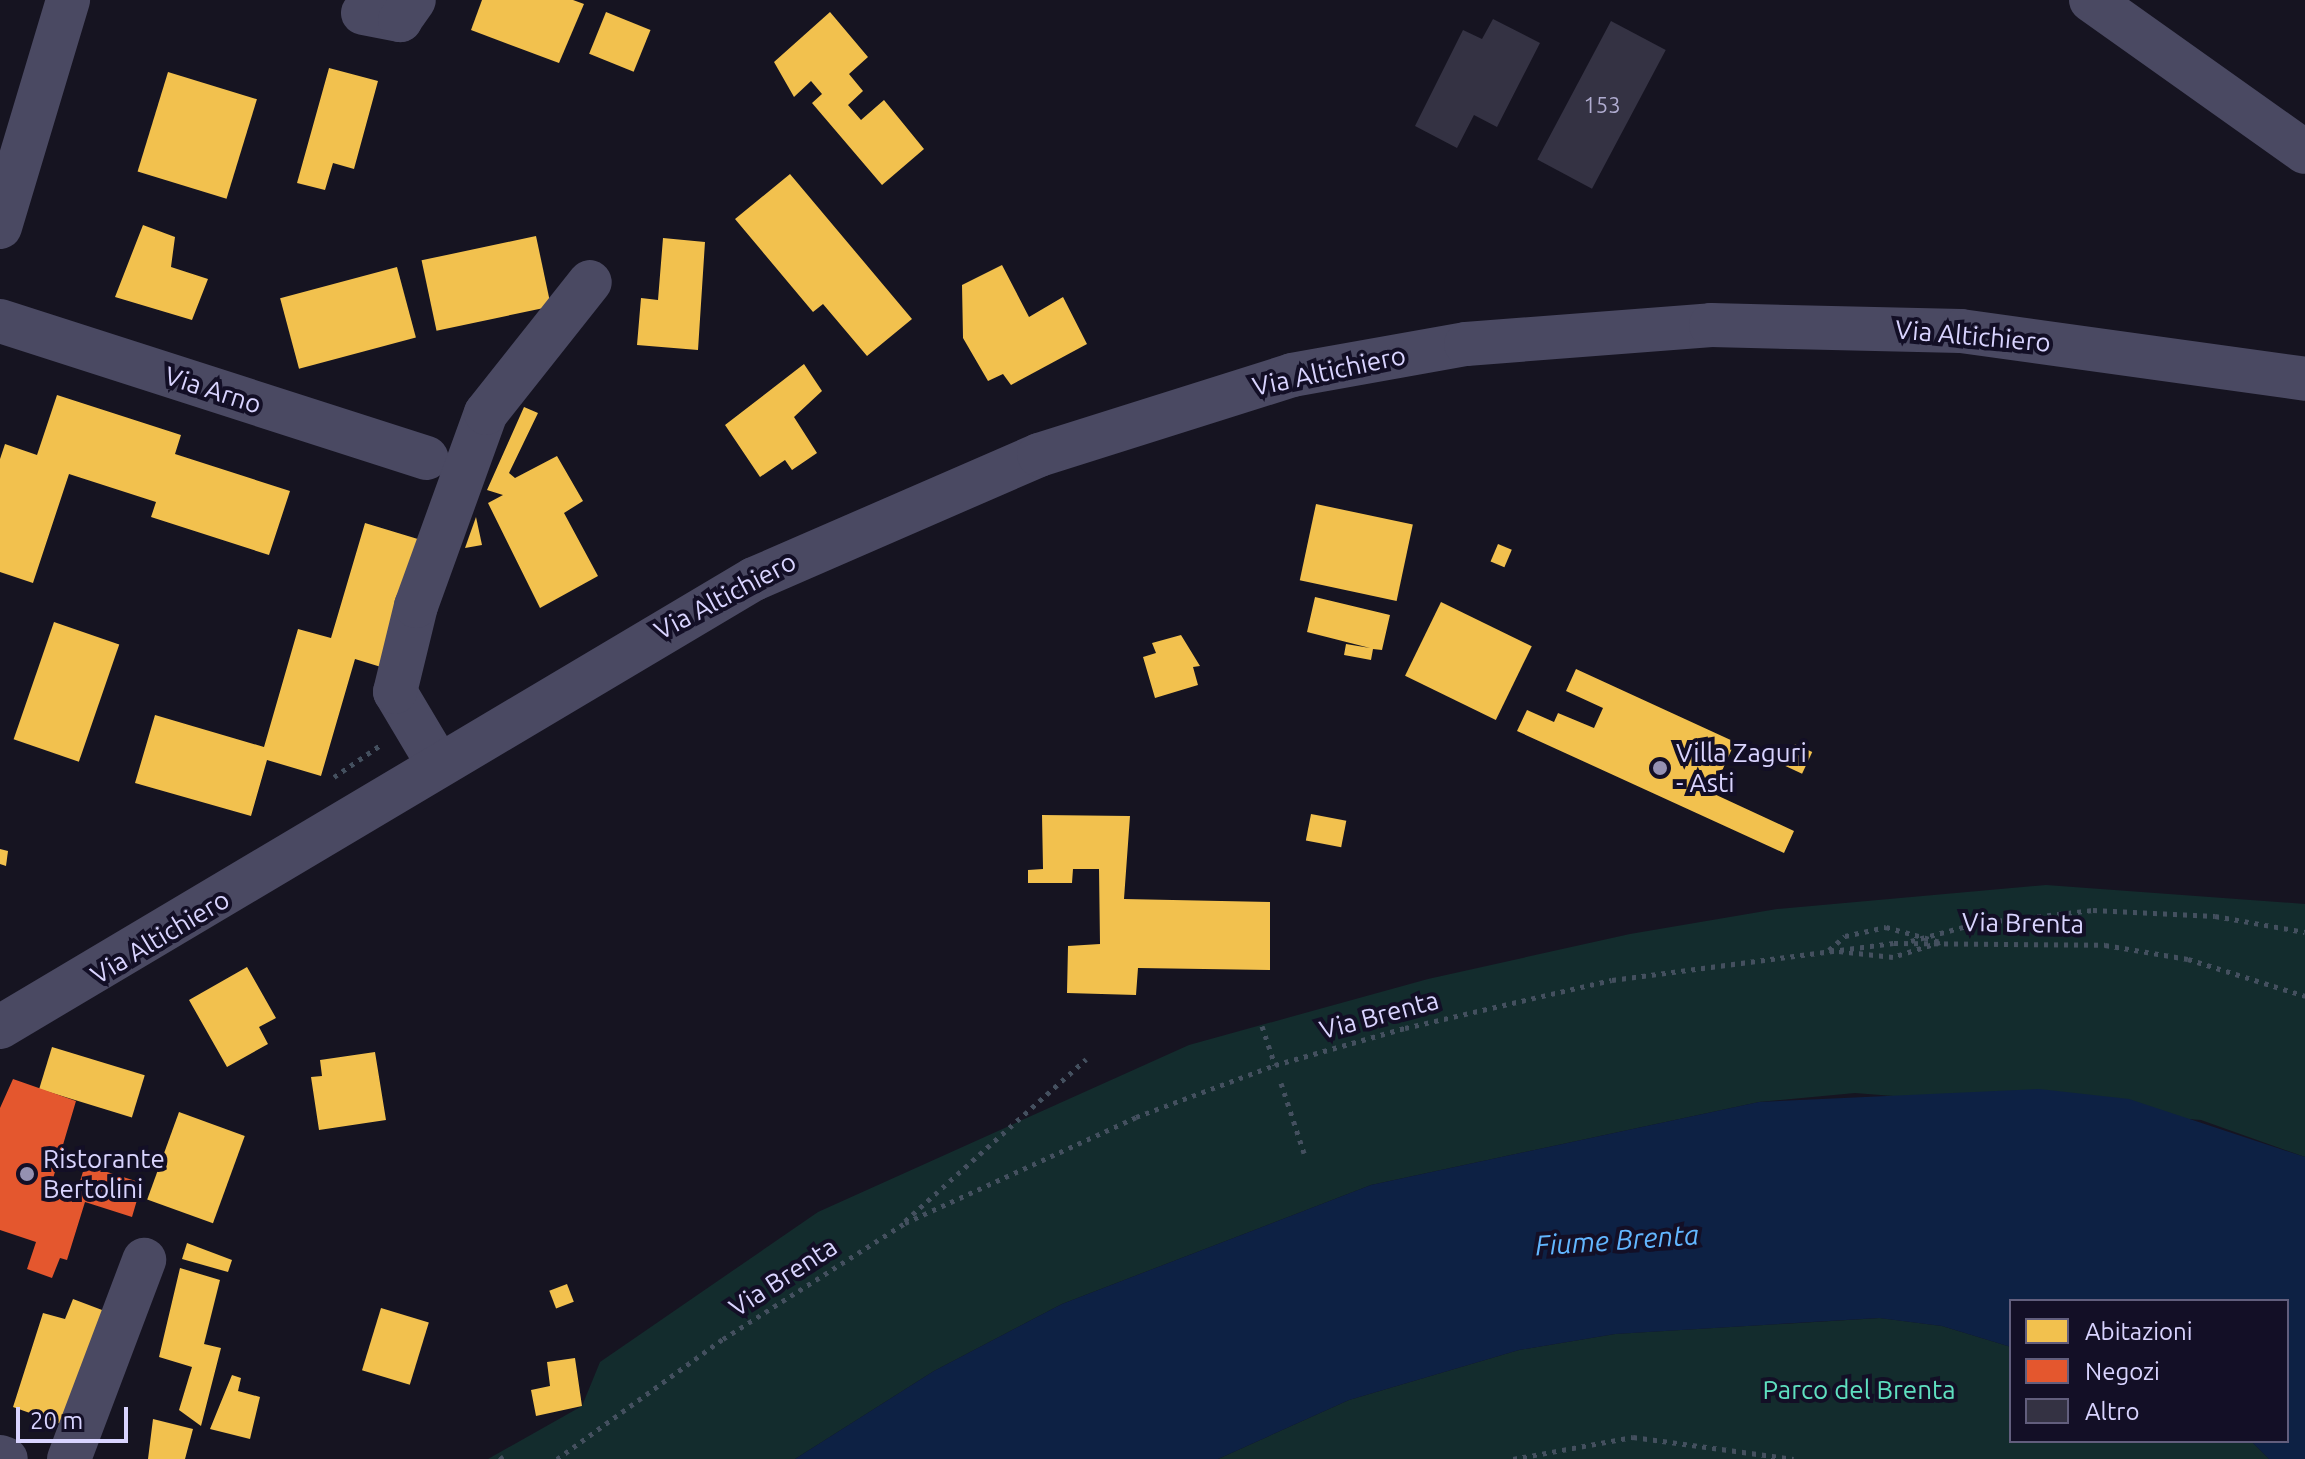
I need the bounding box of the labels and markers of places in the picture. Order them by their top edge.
place label: Villa Zaguri - Asti [1676,737,1807,798]
marker: Villa Zaguri - Asti [1651,759,1669,777]
place label: Ristorante Bertolini [43,1143,165,1204]
marker: Ristorante Bertolini [18,1165,36,1183]

